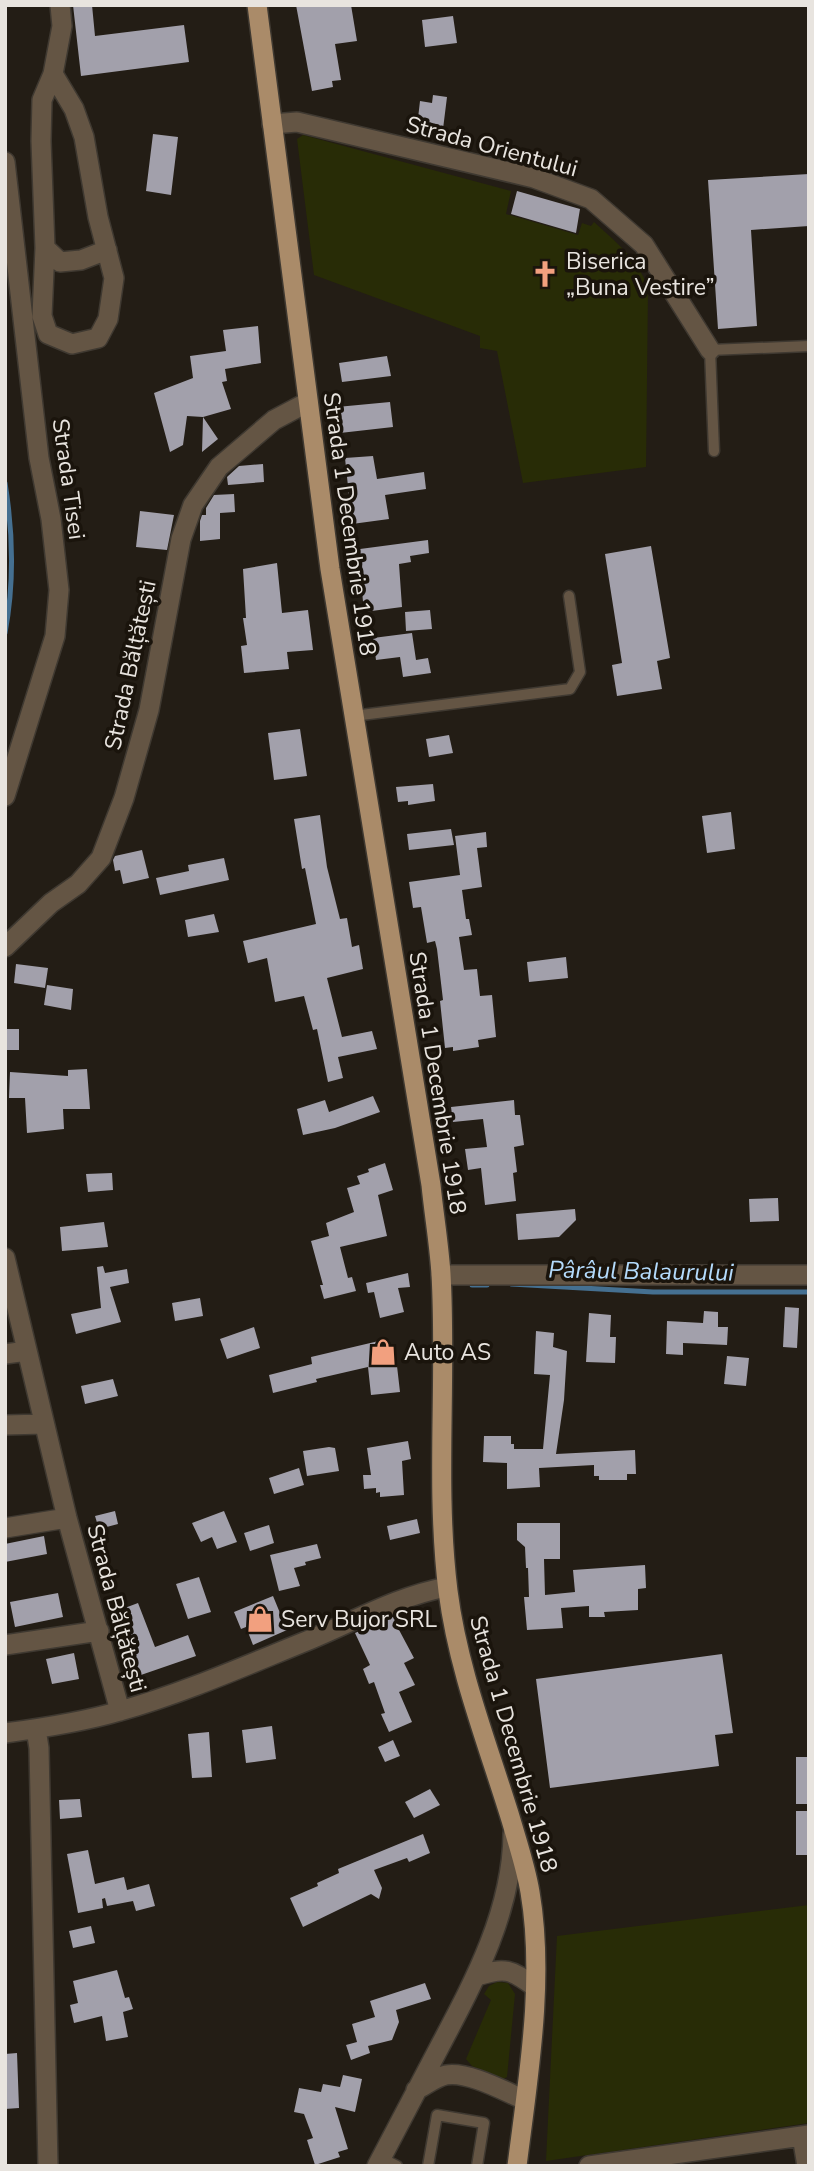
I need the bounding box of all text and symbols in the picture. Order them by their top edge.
street label: Strada Orientului [403,109,581,184]
place label: Biserica „Buna Vestire” [566,246,714,303]
church icon: Biserica „Buna Vestire” [530,259,560,289]
street label: Strada 1 Decembrie 1918 [316,390,383,658]
street label: Strada Tisei [45,417,92,542]
street label: Strada Bălțătești [97,577,164,753]
street label: Strada 1 Decembrie 1918 [401,949,474,1217]
water label: Pârâul Balaurului [548,1253,735,1289]
shop icon: Auto AS [368,1337,398,1367]
place label: Auto AS [404,1337,491,1368]
street label: Strada Bălțătești [79,1521,154,1696]
shop icon: Serv Bujor SRL [245,1604,275,1634]
place label: Serv Bujor SRL [281,1604,437,1635]
street label: Strada 1 Decembrie 1918 [462,1612,565,1876]

